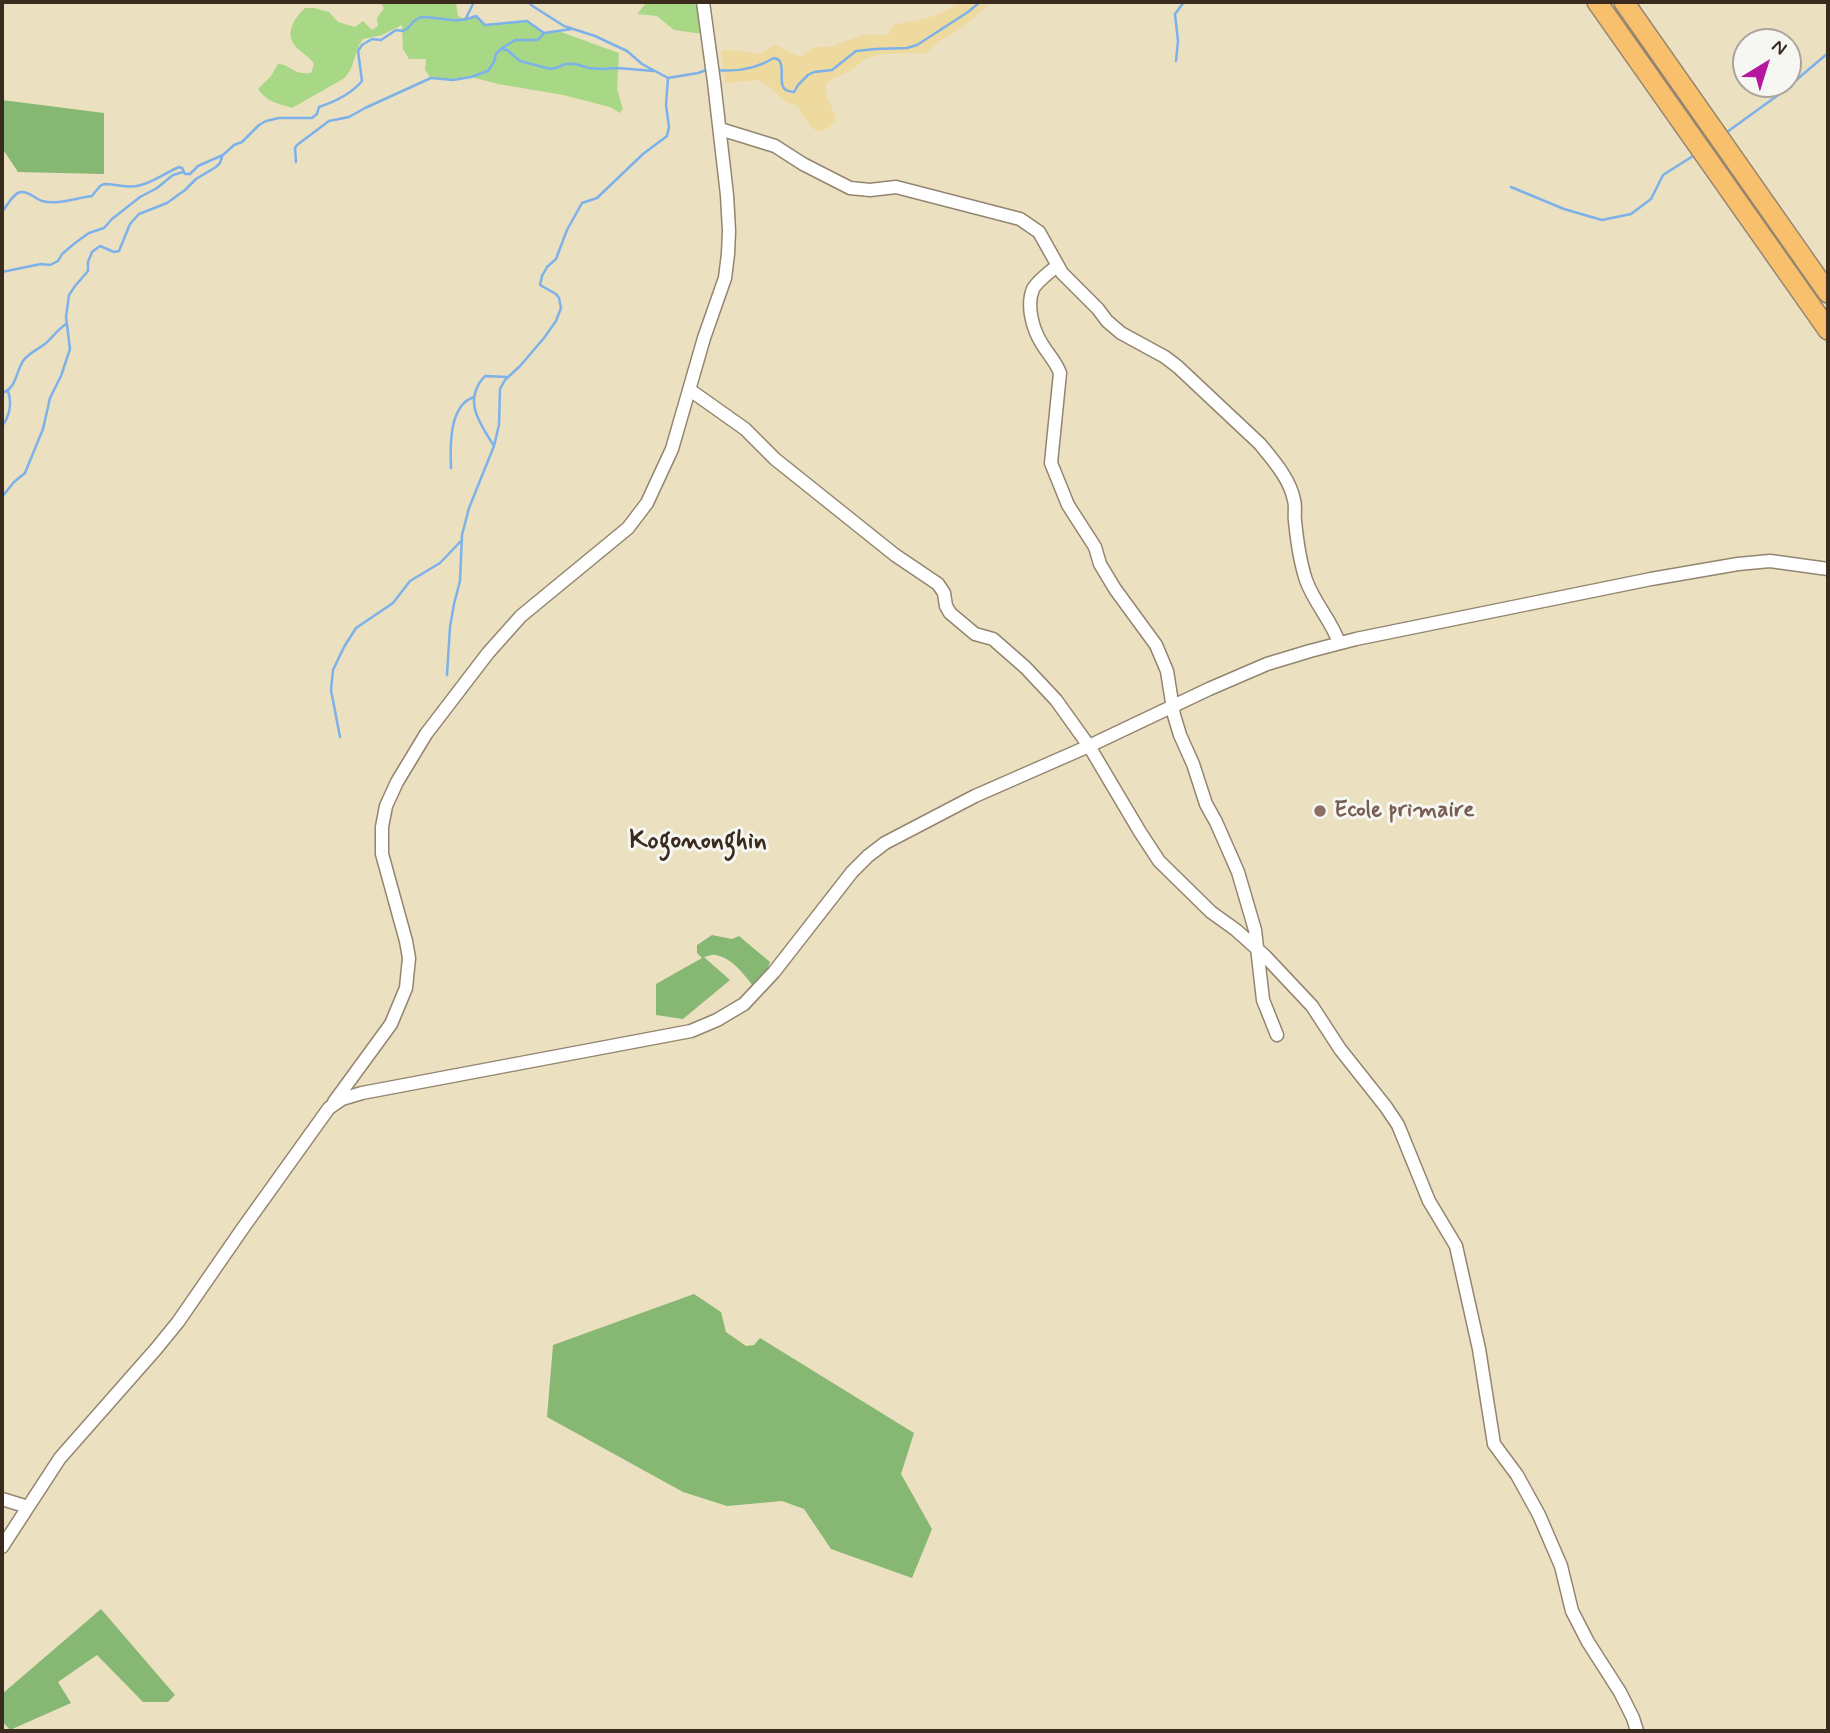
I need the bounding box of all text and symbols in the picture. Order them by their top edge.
north arrow [1732,28,1802,98]
text: N [1766,34,1792,61]
place label: Ecole primaire [1334,797,1475,825]
marker: Ecole primaire [1312,803,1328,819]
district label: Kogononghin [629,827,767,859]

